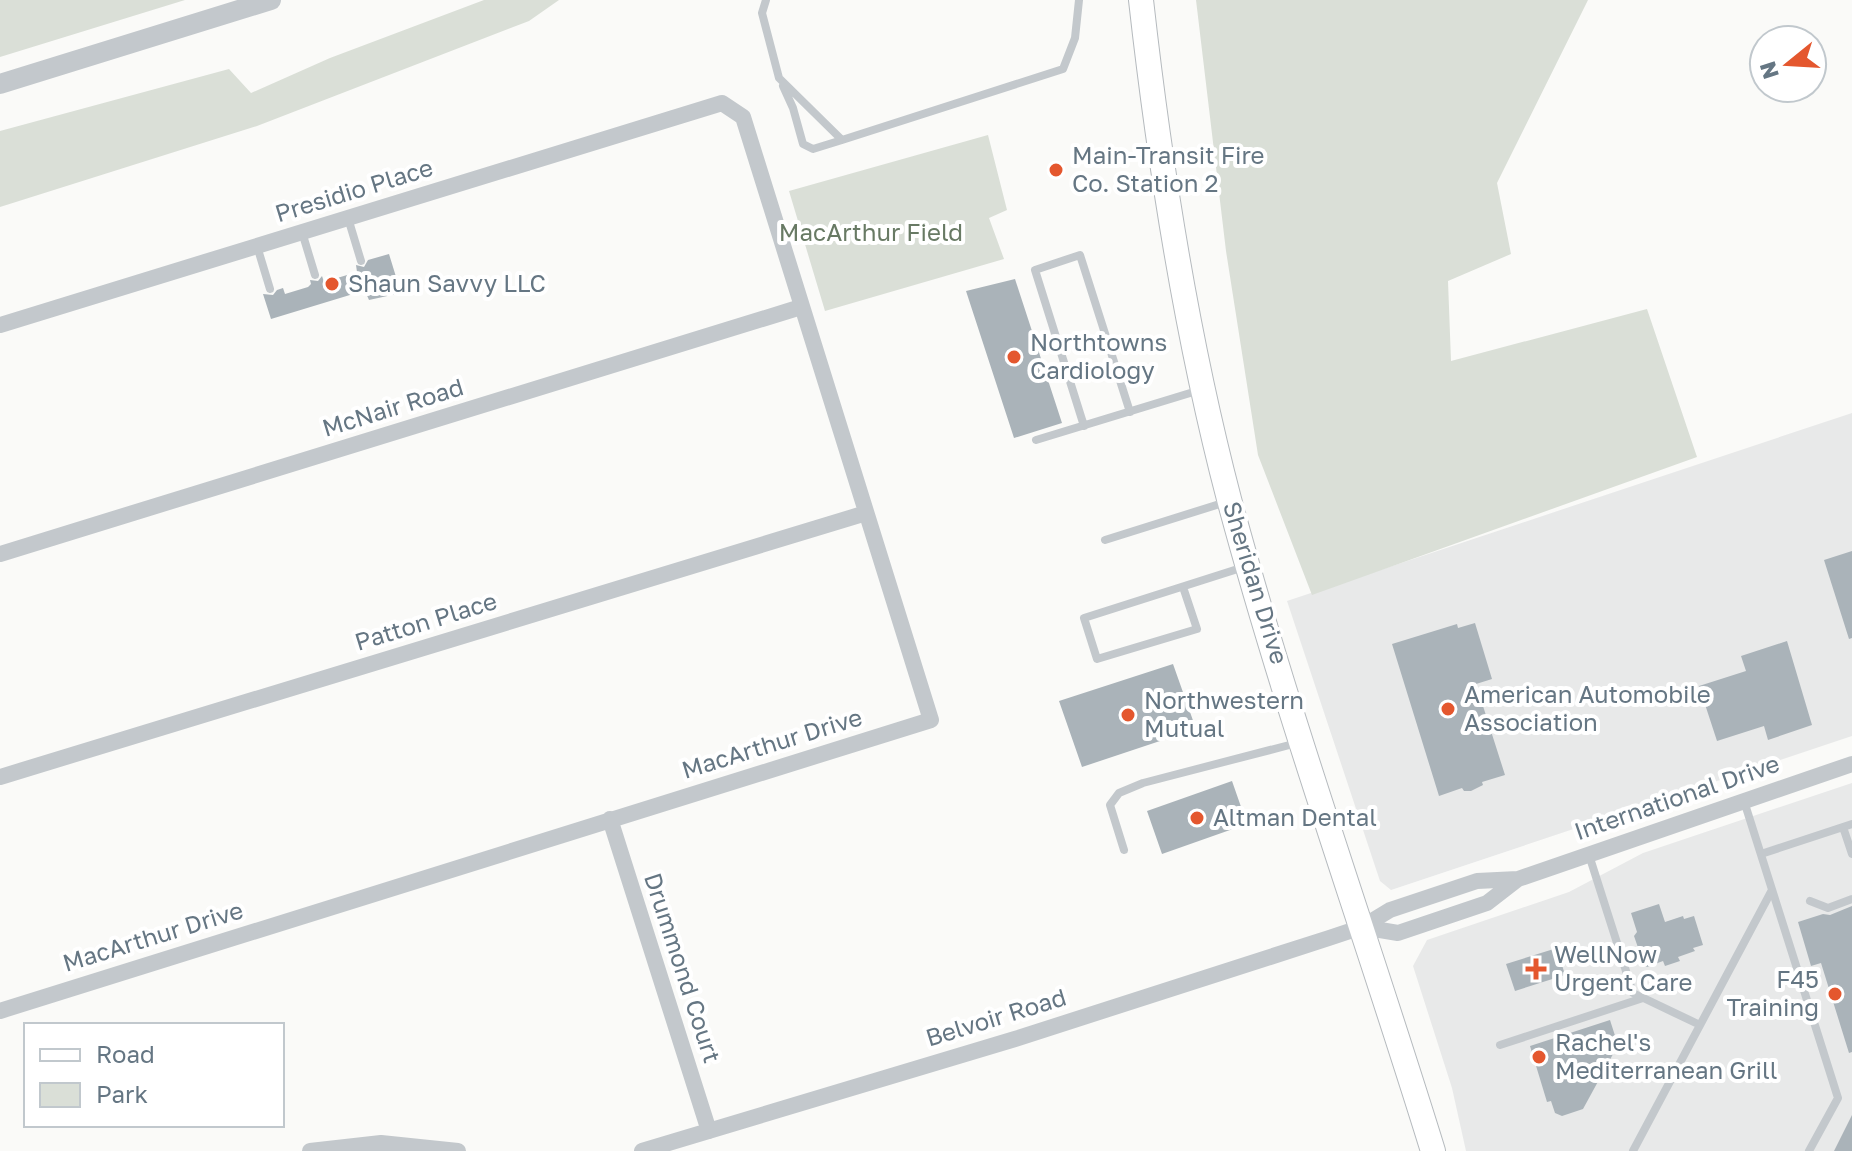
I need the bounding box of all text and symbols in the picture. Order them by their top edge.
north arrow [1748,24,1828,104]
text: N [1753,58,1784,82]
place label: Main-Transit Fire Co. Station 2 [1072,140,1264,197]
street label: Presidio Place [271,152,436,227]
marker: Main-Transit Fire Co. Station 2 [1047,161,1065,179]
park label: MacArthur Field [779,217,963,246]
place label: Shaun Savvy LLC [348,268,546,297]
marker: Shaun Savvy LLC [323,275,341,293]
place label: Northtowns Cardiology [1030,327,1167,384]
marker: Northtowns Cardiology [1005,348,1023,366]
street label: McNair Road [318,371,467,442]
street label: Sheridan Drive [1218,498,1295,667]
street label: Patton Place [351,585,500,656]
place label: American Automobile Association [1464,679,1711,736]
place label: Northwestern Mutual [1144,685,1304,742]
marker: American Automobile Association [1439,700,1457,718]
street label: MacArthur Drive [678,701,865,784]
marker: Northwestern Mutual [1119,706,1137,724]
street label: International Drive [1570,748,1783,845]
place label: Altman Dental [1213,802,1377,831]
marker: Altman Dental [1188,809,1206,827]
street label: Drummond Court [639,869,728,1066]
street label: MacArthur Drive [59,894,246,977]
place label: WellNow Urgent Care [1554,939,1692,996]
marker: WellNow Urgent Care [1525,958,1547,980]
place label: F45 Training [1726,964,1819,1021]
street label: Belvoir Road [922,981,1069,1052]
marker: F45 Training [1826,985,1844,1003]
legend [24,1023,284,1127]
place label: Rachel's Mediterranean Grill [1555,1027,1777,1084]
text: Road [96,1039,155,1068]
marker: Rachel's Mediterranean Grill [1530,1048,1548,1066]
text: Park [96,1079,148,1108]

